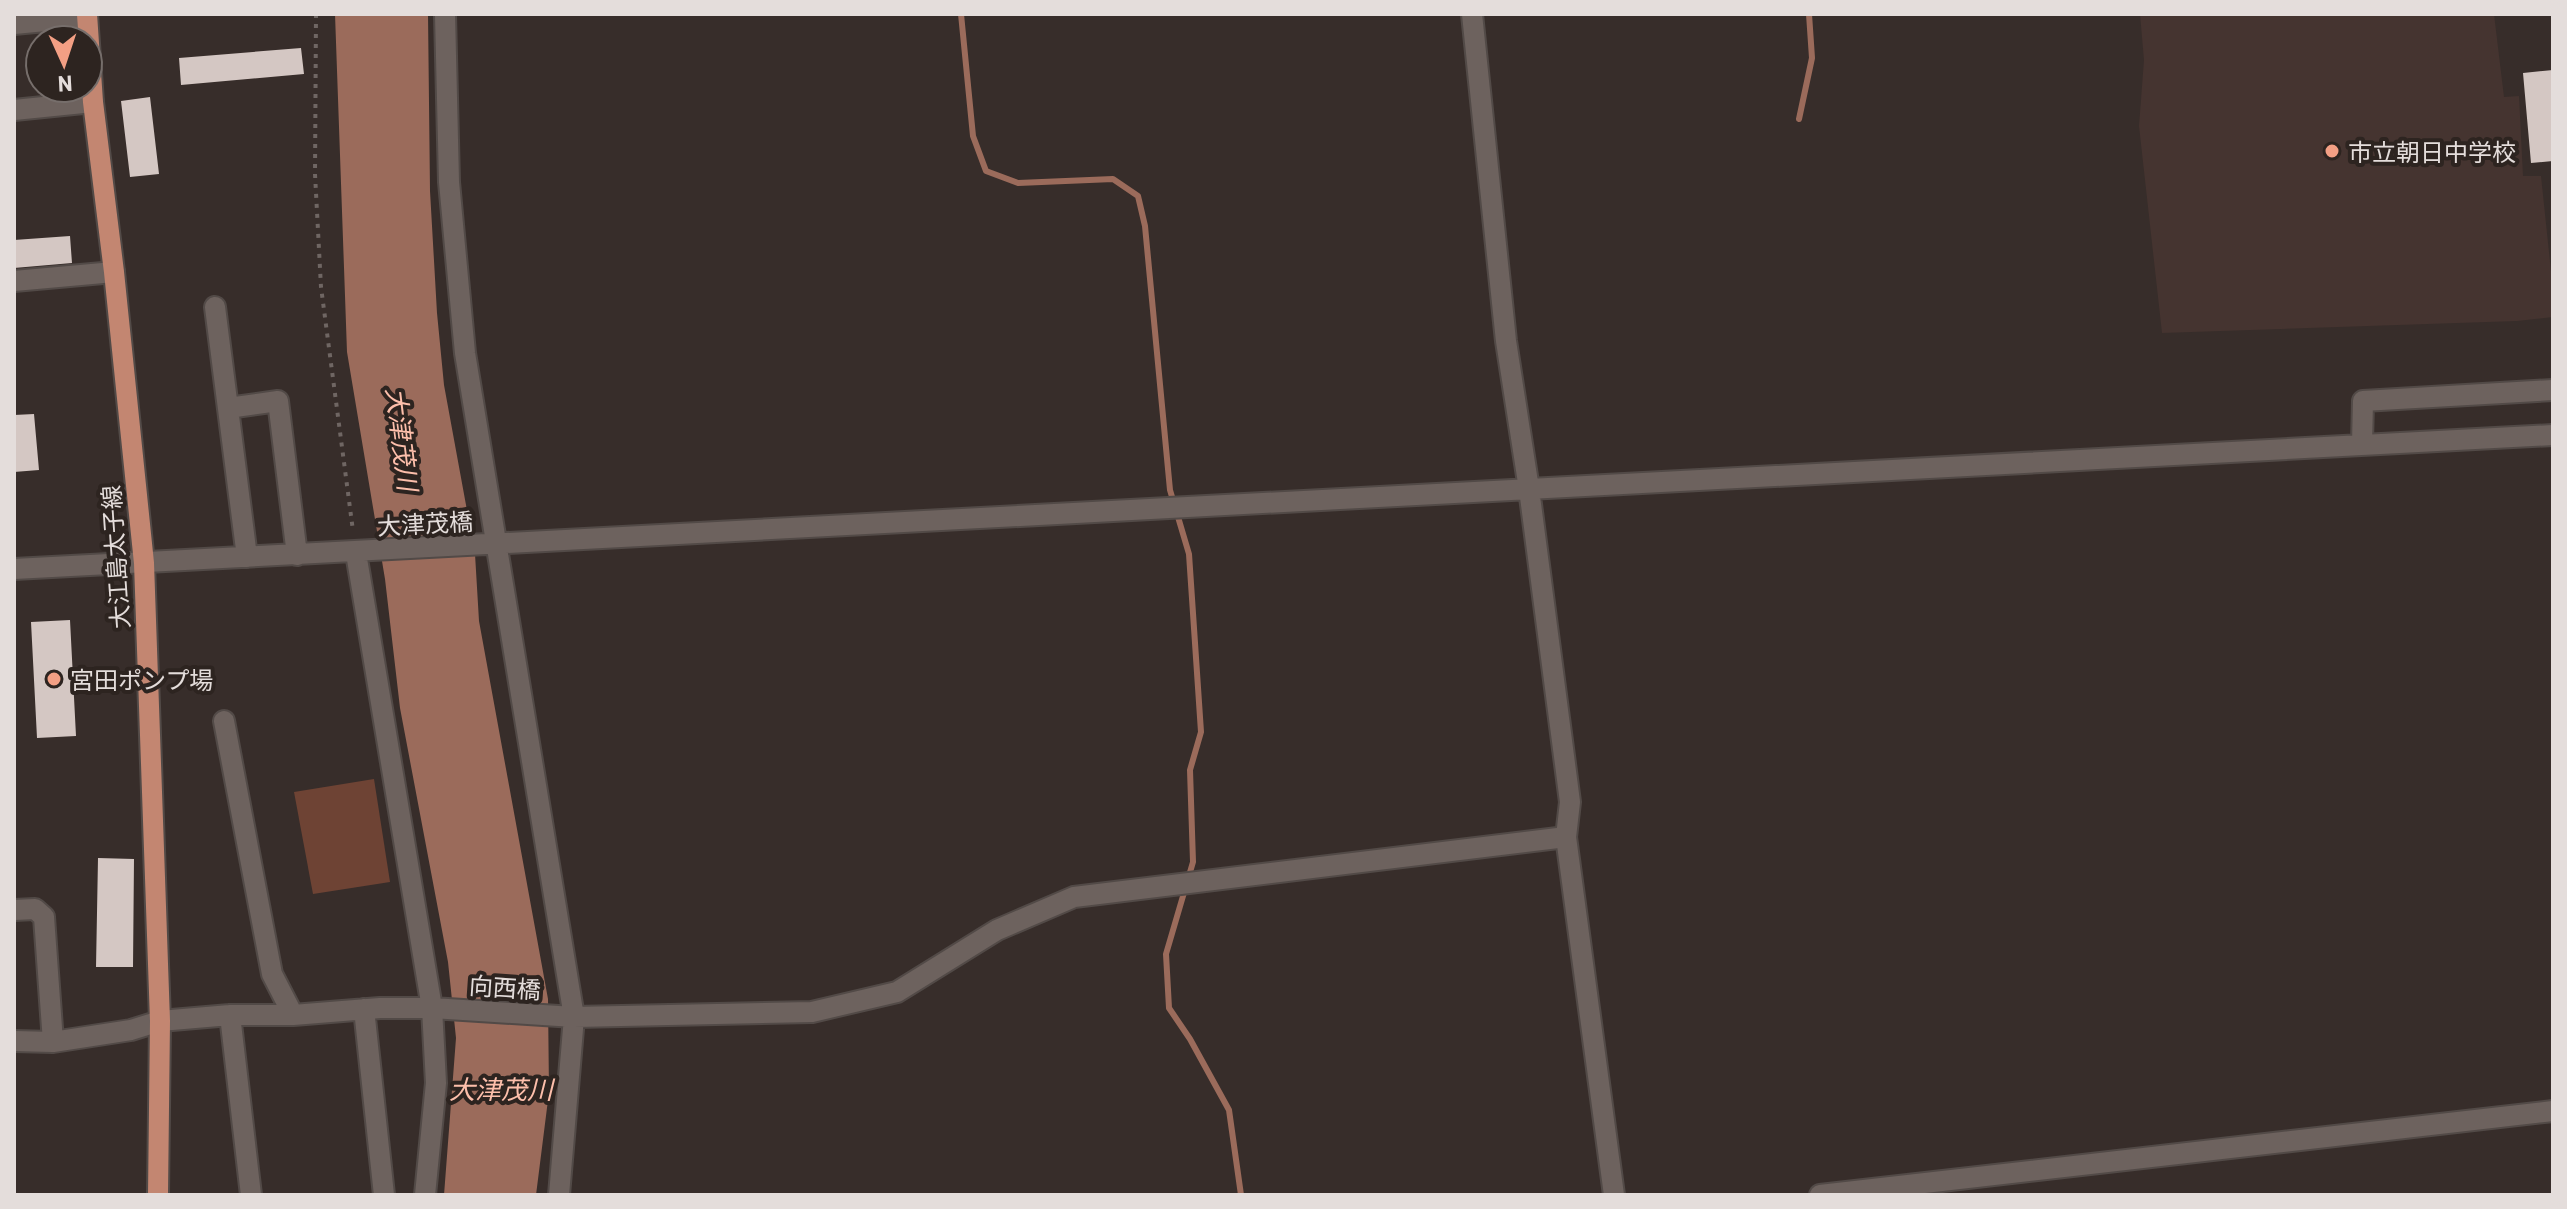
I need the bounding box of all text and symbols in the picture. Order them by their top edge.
north arrow [24,24,104,104]
text: N [57,72,73,98]
place label: 市立朝日中学校 [2348,137,2516,166]
marker: 市立朝日中学校 [2323,142,2341,160]
water label: 大津茂川 [381,385,425,495]
street label: 大江島太子線 [96,484,134,630]
street label: 大津茂橋 [376,506,474,540]
place label: 宮田ポンプ場 [70,665,213,694]
marker: 宮田ポンプ場 [45,670,63,688]
street label: 向西橋 [468,970,542,1004]
water label: 大津茂川 [449,1073,556,1104]

